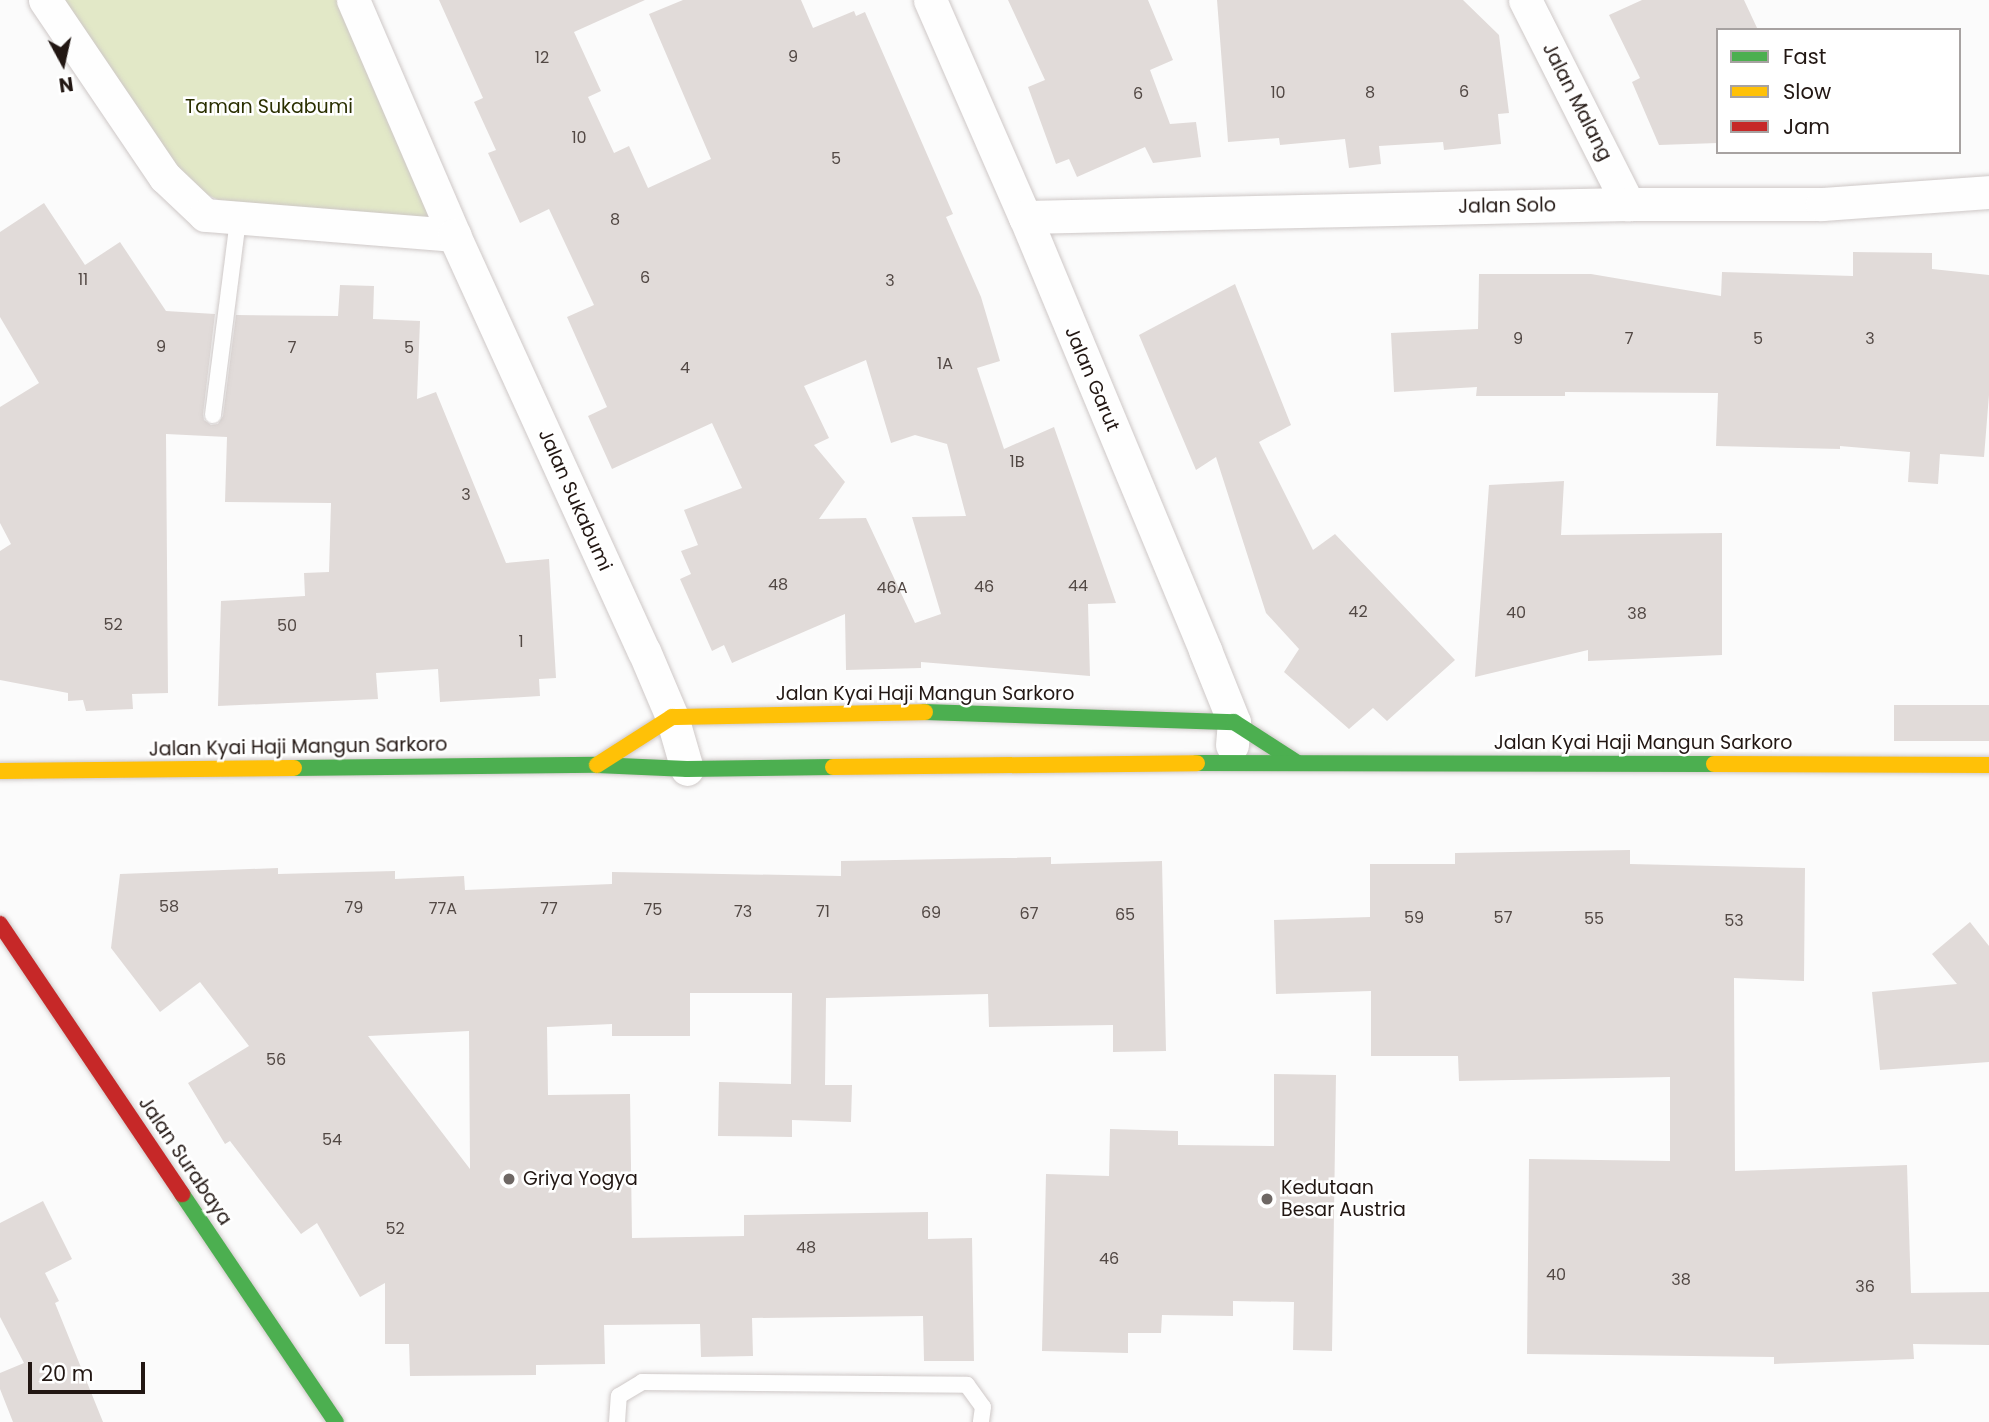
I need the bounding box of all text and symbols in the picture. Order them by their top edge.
north arrow [28,28,98,98]
legend [1716,28,1961,154]
street label: Jalan Malang [1537,39,1617,165]
text: Fast [1783,42,1826,71]
house number: 9 [788,47,798,67]
house number: 12 [535,48,549,68]
text: N [57,70,75,99]
text: Slow [1783,77,1831,106]
house number: 6 [1459,82,1469,102]
house number: 10 [1270,83,1286,103]
house number: 8 [1365,83,1375,103]
house number: 6 [1133,84,1143,104]
park label: Taman Sukabumi [185,96,353,118]
text: Jam [1783,112,1830,141]
house number: 10 [571,128,587,148]
house number: 5 [831,149,841,169]
street label: Jalan Solo [1458,194,1556,218]
house number: 8 [610,210,620,230]
house number: 6 [640,268,650,288]
house number: 11 [78,270,88,290]
house number: 3 [885,271,895,291]
street label: Jalan Garut [1060,323,1124,435]
house number: 9 [1513,329,1523,349]
house number: 7 [1625,329,1633,349]
house number: 5 [1753,329,1763,349]
house number: 3 [1865,329,1875,349]
house number: 9 [156,337,166,357]
house number: 7 [288,338,296,358]
house number: 5 [404,338,414,358]
house number: 1A [937,354,953,374]
house number: 4 [680,358,690,378]
street label: Jalan Sukabumi [533,426,617,574]
house number: 1B [1010,452,1024,472]
house number: 3 [461,485,471,505]
house number: 48 [768,575,788,595]
house number: 44 [1068,576,1088,596]
house number: 46 [974,577,994,597]
house number: 46A [876,578,908,598]
house number: 42 [1348,602,1368,622]
house number: 40 [1506,603,1526,623]
house number: 38 [1627,604,1647,624]
house number: 52 [103,615,123,635]
house number: 50 [277,616,297,636]
house number: 1 [518,632,524,652]
street label: Jalan Kyai Haji Mangun Sarkoro [776,683,1074,705]
street label: Jalan Kyai Haji Mangun Sarkoro [1494,732,1792,754]
street label: Jalan Kyai Haji Mangun Sarkoro [148,733,448,761]
house number: 58 [159,897,179,917]
house number: 79 [345,898,363,918]
house number: 77A [429,899,457,919]
house number: 77 [540,899,558,919]
house number: 75 [644,900,662,920]
house number: 73 [734,902,752,922]
house number: 71 [816,902,830,922]
house number: 69 [921,903,941,923]
house number: 67 [1020,904,1038,924]
house number: 65 [1115,905,1135,925]
house number: 59 [1404,908,1424,928]
house number: 57 [1494,908,1512,928]
house number: 55 [1584,909,1604,929]
house number: 53 [1724,911,1744,931]
house number: 56 [266,1050,286,1070]
street label: Jalan Surabaya [134,1092,236,1230]
house number: 54 [322,1130,342,1150]
place label: Griya Yogya [523,1168,638,1190]
marker: Griya Yogya [501,1171,517,1187]
place label: Kedutaan Besar Austria [1281,1177,1406,1221]
marker: Kedutaan Besar Austria [1259,1191,1275,1207]
house number: 52 [385,1219,405,1239]
house number: 48 [796,1238,816,1258]
house number: 46 [1099,1249,1119,1269]
house number: 40 [1546,1265,1566,1285]
house number: 38 [1671,1270,1691,1290]
house number: 36 [1855,1277,1875,1297]
scale bar [32,1348,149,1392]
text: 20 m [41,1359,94,1388]

